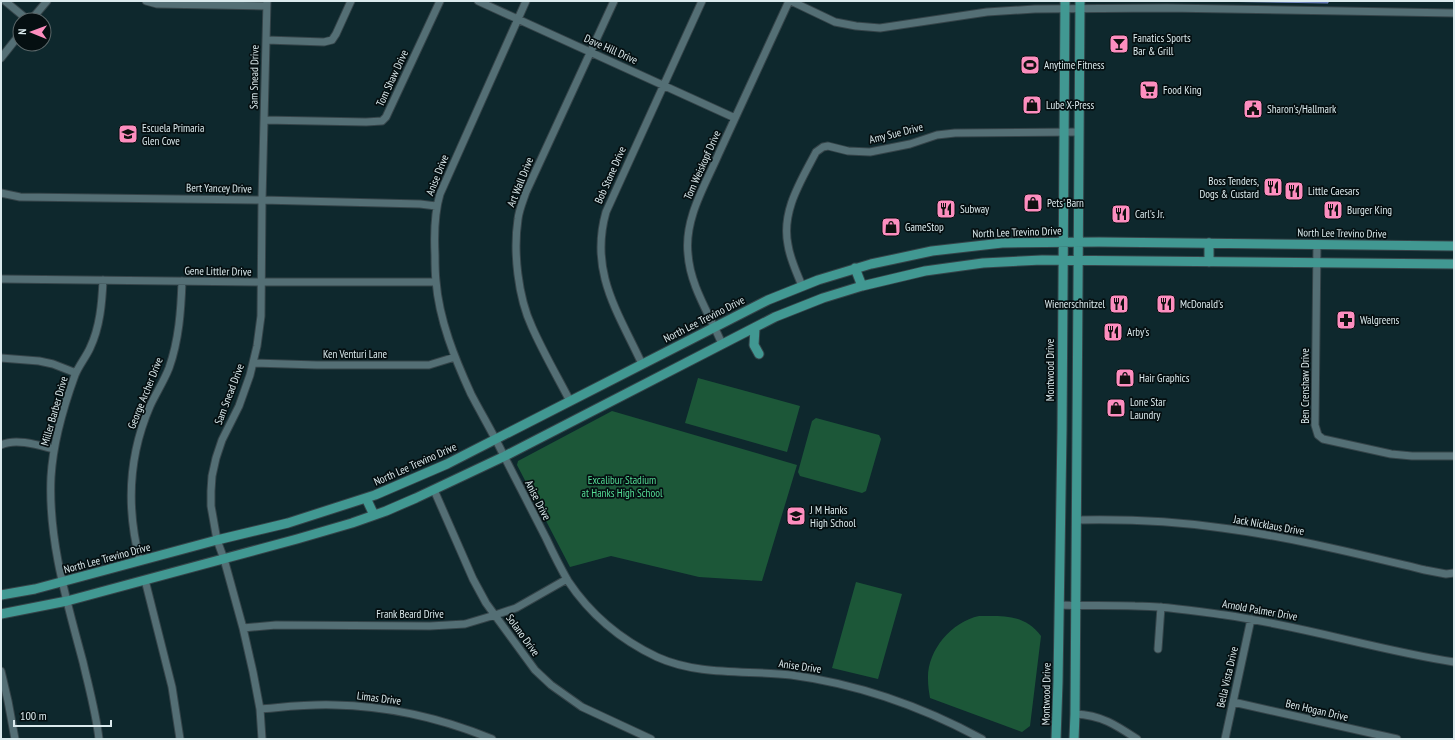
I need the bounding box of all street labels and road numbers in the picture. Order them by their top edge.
street label: Dave Hill Drive [582,31,640,67]
street label: Sam Snead Drive [246,44,262,109]
street label: Tom Shaw Drive [373,47,411,108]
street label: Amy Sue Drive [868,119,925,146]
street label: Tom Weiskopf Drive [681,128,724,202]
street label: Bob Stone Drive [591,144,629,206]
street label: Anise Drive [422,152,452,198]
street label: Art Wall Drive [504,155,536,209]
street label: Bert Yancey Drive [186,180,253,196]
street label: North Lee Trevino Drive [972,223,1062,241]
street label: North Lee Trevino Drive [1297,225,1387,241]
street label: Gene Littler Drive [184,263,252,279]
street label: North Lee Trevino Drive [661,292,747,345]
street label: Montwood Drive [1043,338,1057,401]
street label: Ken Venturi Lane [323,347,387,361]
street label: Ben Crenshaw Drive [1298,348,1312,424]
street label: George Archer Drive [124,355,166,431]
street label: Sam Snead Drive [211,361,247,426]
street label: Miller Barber Drive [37,374,71,447]
street label: North Lee Trevino Drive [371,439,459,489]
street label: Anise Drive [522,478,554,523]
street label: Jack Nicklaus Drive [1232,512,1306,538]
street label: North Lee Trevino Drive [62,540,152,576]
street label: Arnold Palmer Drive [1221,596,1299,624]
street label: Frank Beard Drive [376,607,444,621]
street label: Solano Drive [503,611,543,659]
street label: Bella Vista Drive [1213,645,1241,709]
street label: Anise Drive [778,656,823,676]
street label: Montwood Drive [1038,662,1054,725]
street label: Limas Drive [356,688,402,708]
street label: Ben Hogan Drive [1284,696,1350,724]

